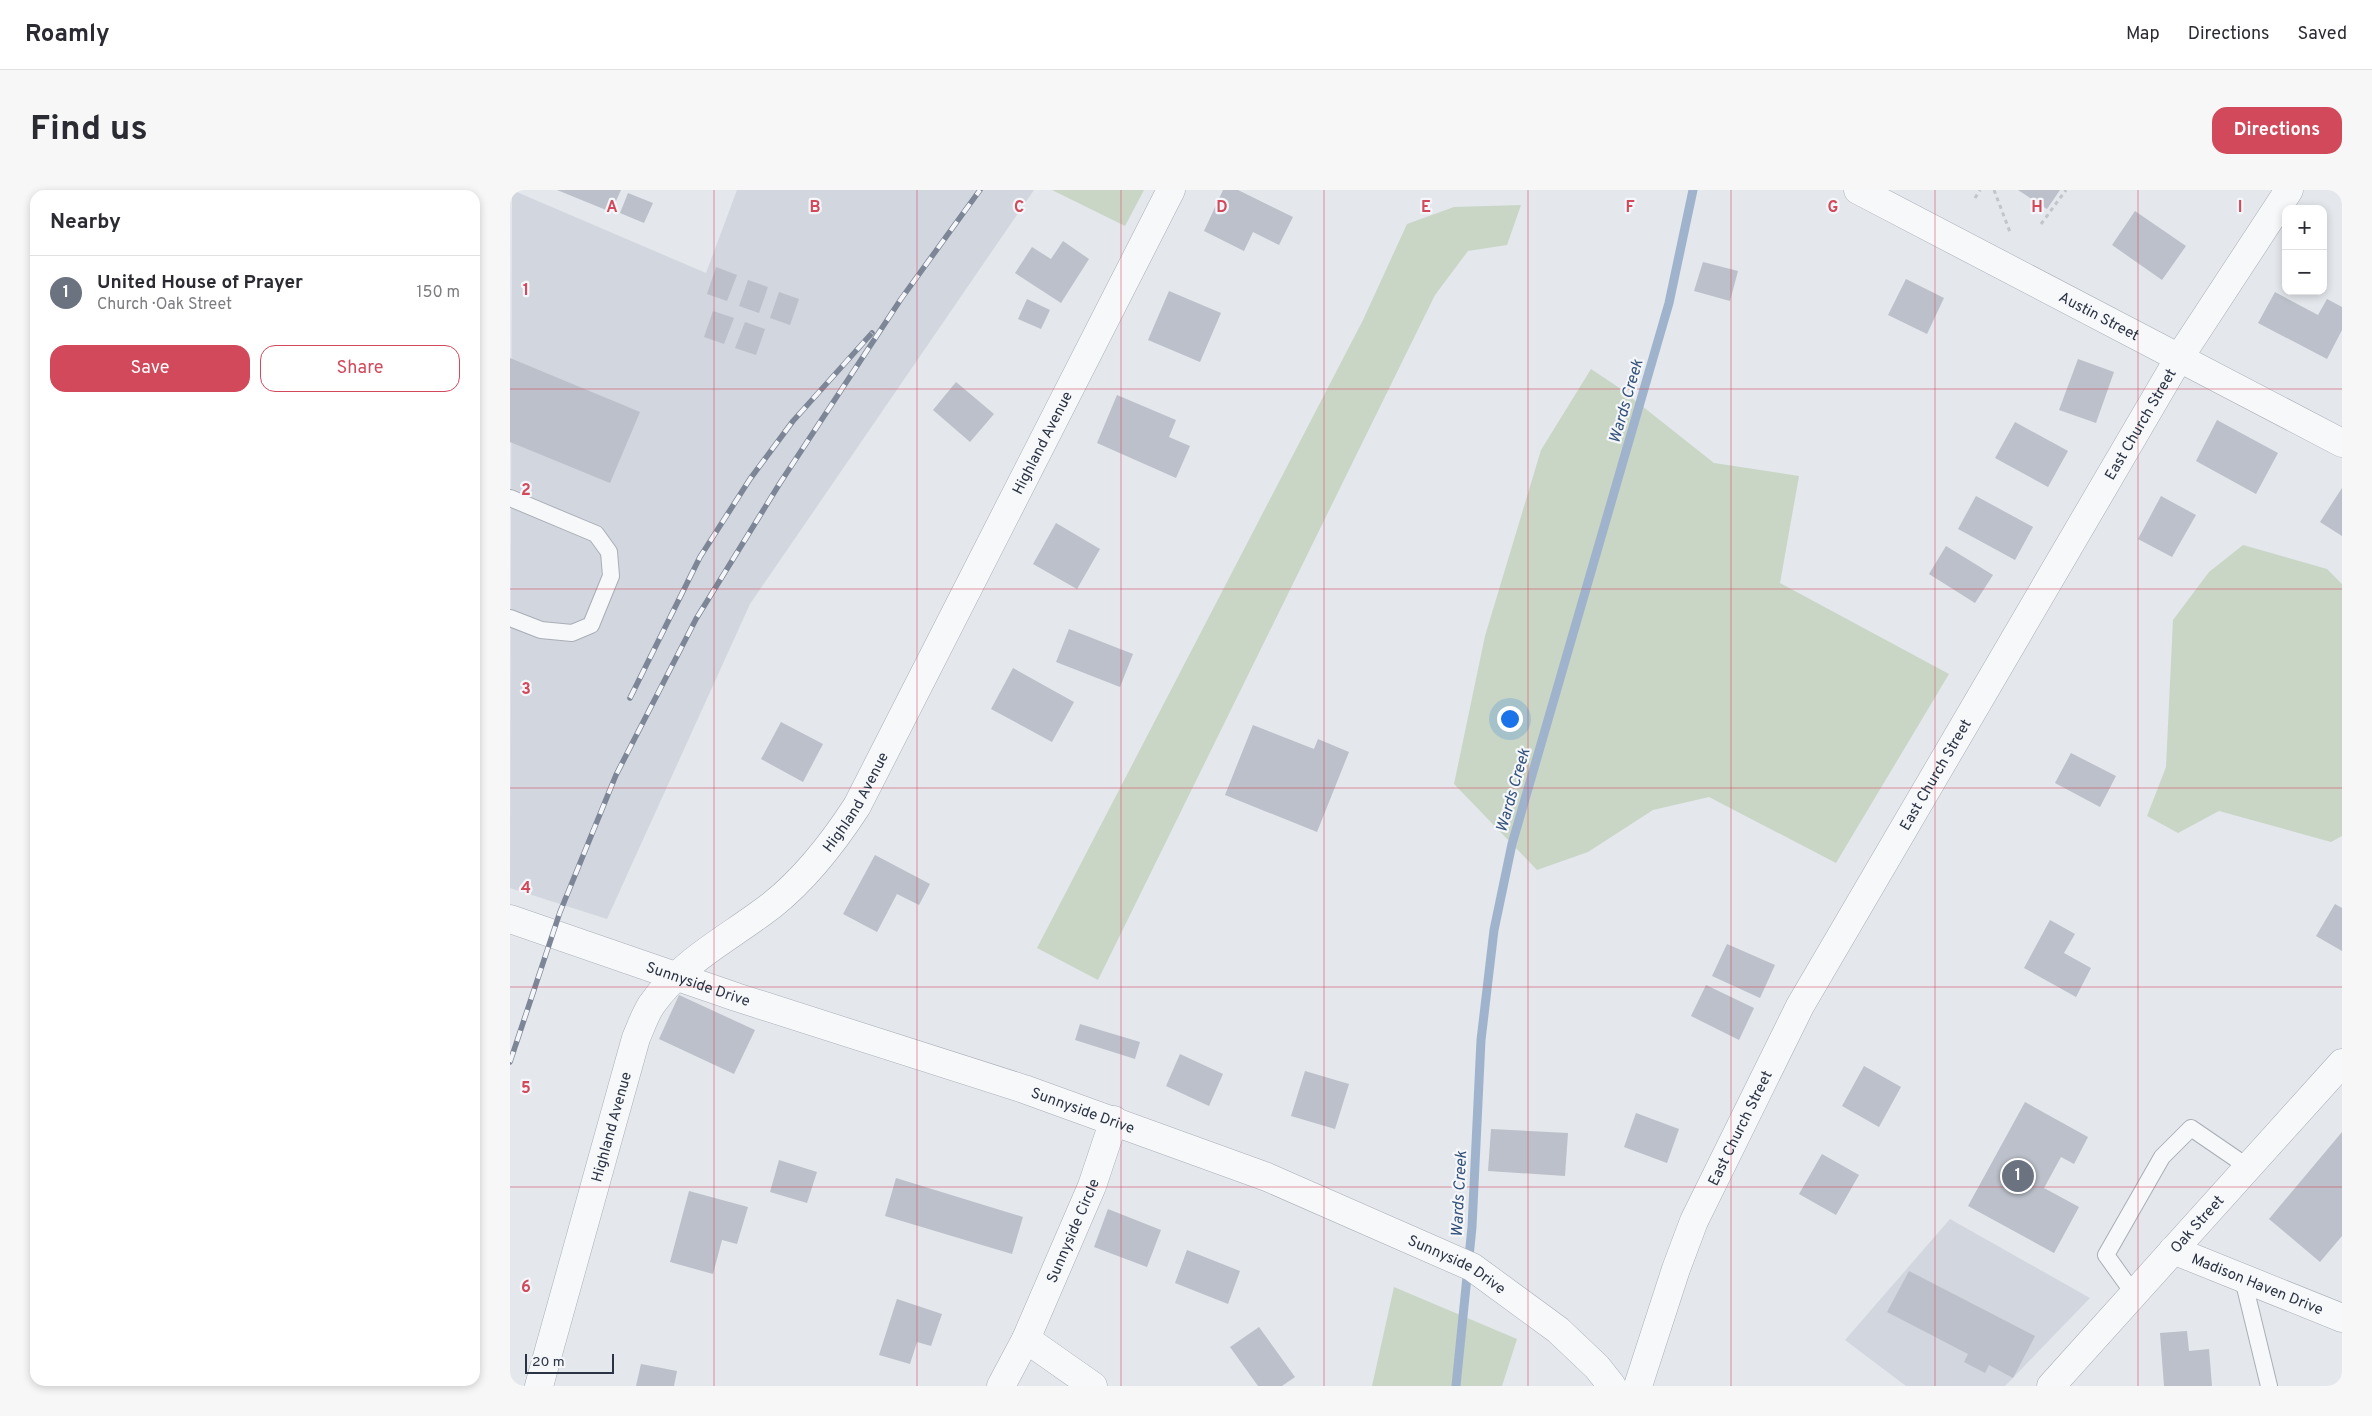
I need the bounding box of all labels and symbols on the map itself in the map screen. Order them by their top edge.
text: A [606,198,618,218]
text: B [809,198,821,218]
text: C [1014,198,1024,218]
text: D [1216,198,1228,218]
text: E [1421,198,1431,218]
text: F [1625,198,1635,218]
text: G [1828,198,1838,218]
text: H [2031,198,2043,218]
text: I [2238,198,2242,218]
text: 1 [523,281,529,301]
street label: Austin Street [2055,289,2142,346]
water label: Wards Creek [1605,356,1649,446]
street label: East Church Street [2102,366,2182,484]
street label: Highland Avenue [1009,389,1078,498]
text: 2 [521,481,531,501]
text: 3 [521,680,531,700]
your location [1497,706,1523,732]
street label: East Church Street [1897,716,1977,835]
water label: Wards Creek [1492,745,1536,835]
street label: Highland Avenue [819,749,894,857]
text: 4 [521,879,531,899]
street label: Sunnyside Drive [643,959,752,1012]
street label: East Church Street [1705,1068,1778,1189]
street label: Highland Avenue [588,1070,637,1184]
text: 5 [521,1079,531,1099]
street label: Sunnyside Drive [1028,1084,1137,1139]
water label: Wards Creek [1448,1150,1472,1238]
pin: 1 [2002,1157,2034,1195]
street label: Sunnyside Circle [1043,1177,1105,1286]
street label: Oak Street [2167,1192,2229,1258]
street label: Sunnyside Drive [1404,1232,1509,1299]
street label: Madison Haven Drive [2188,1250,2326,1320]
text: 6 [521,1278,531,1298]
scale bar [525,1351,614,1374]

